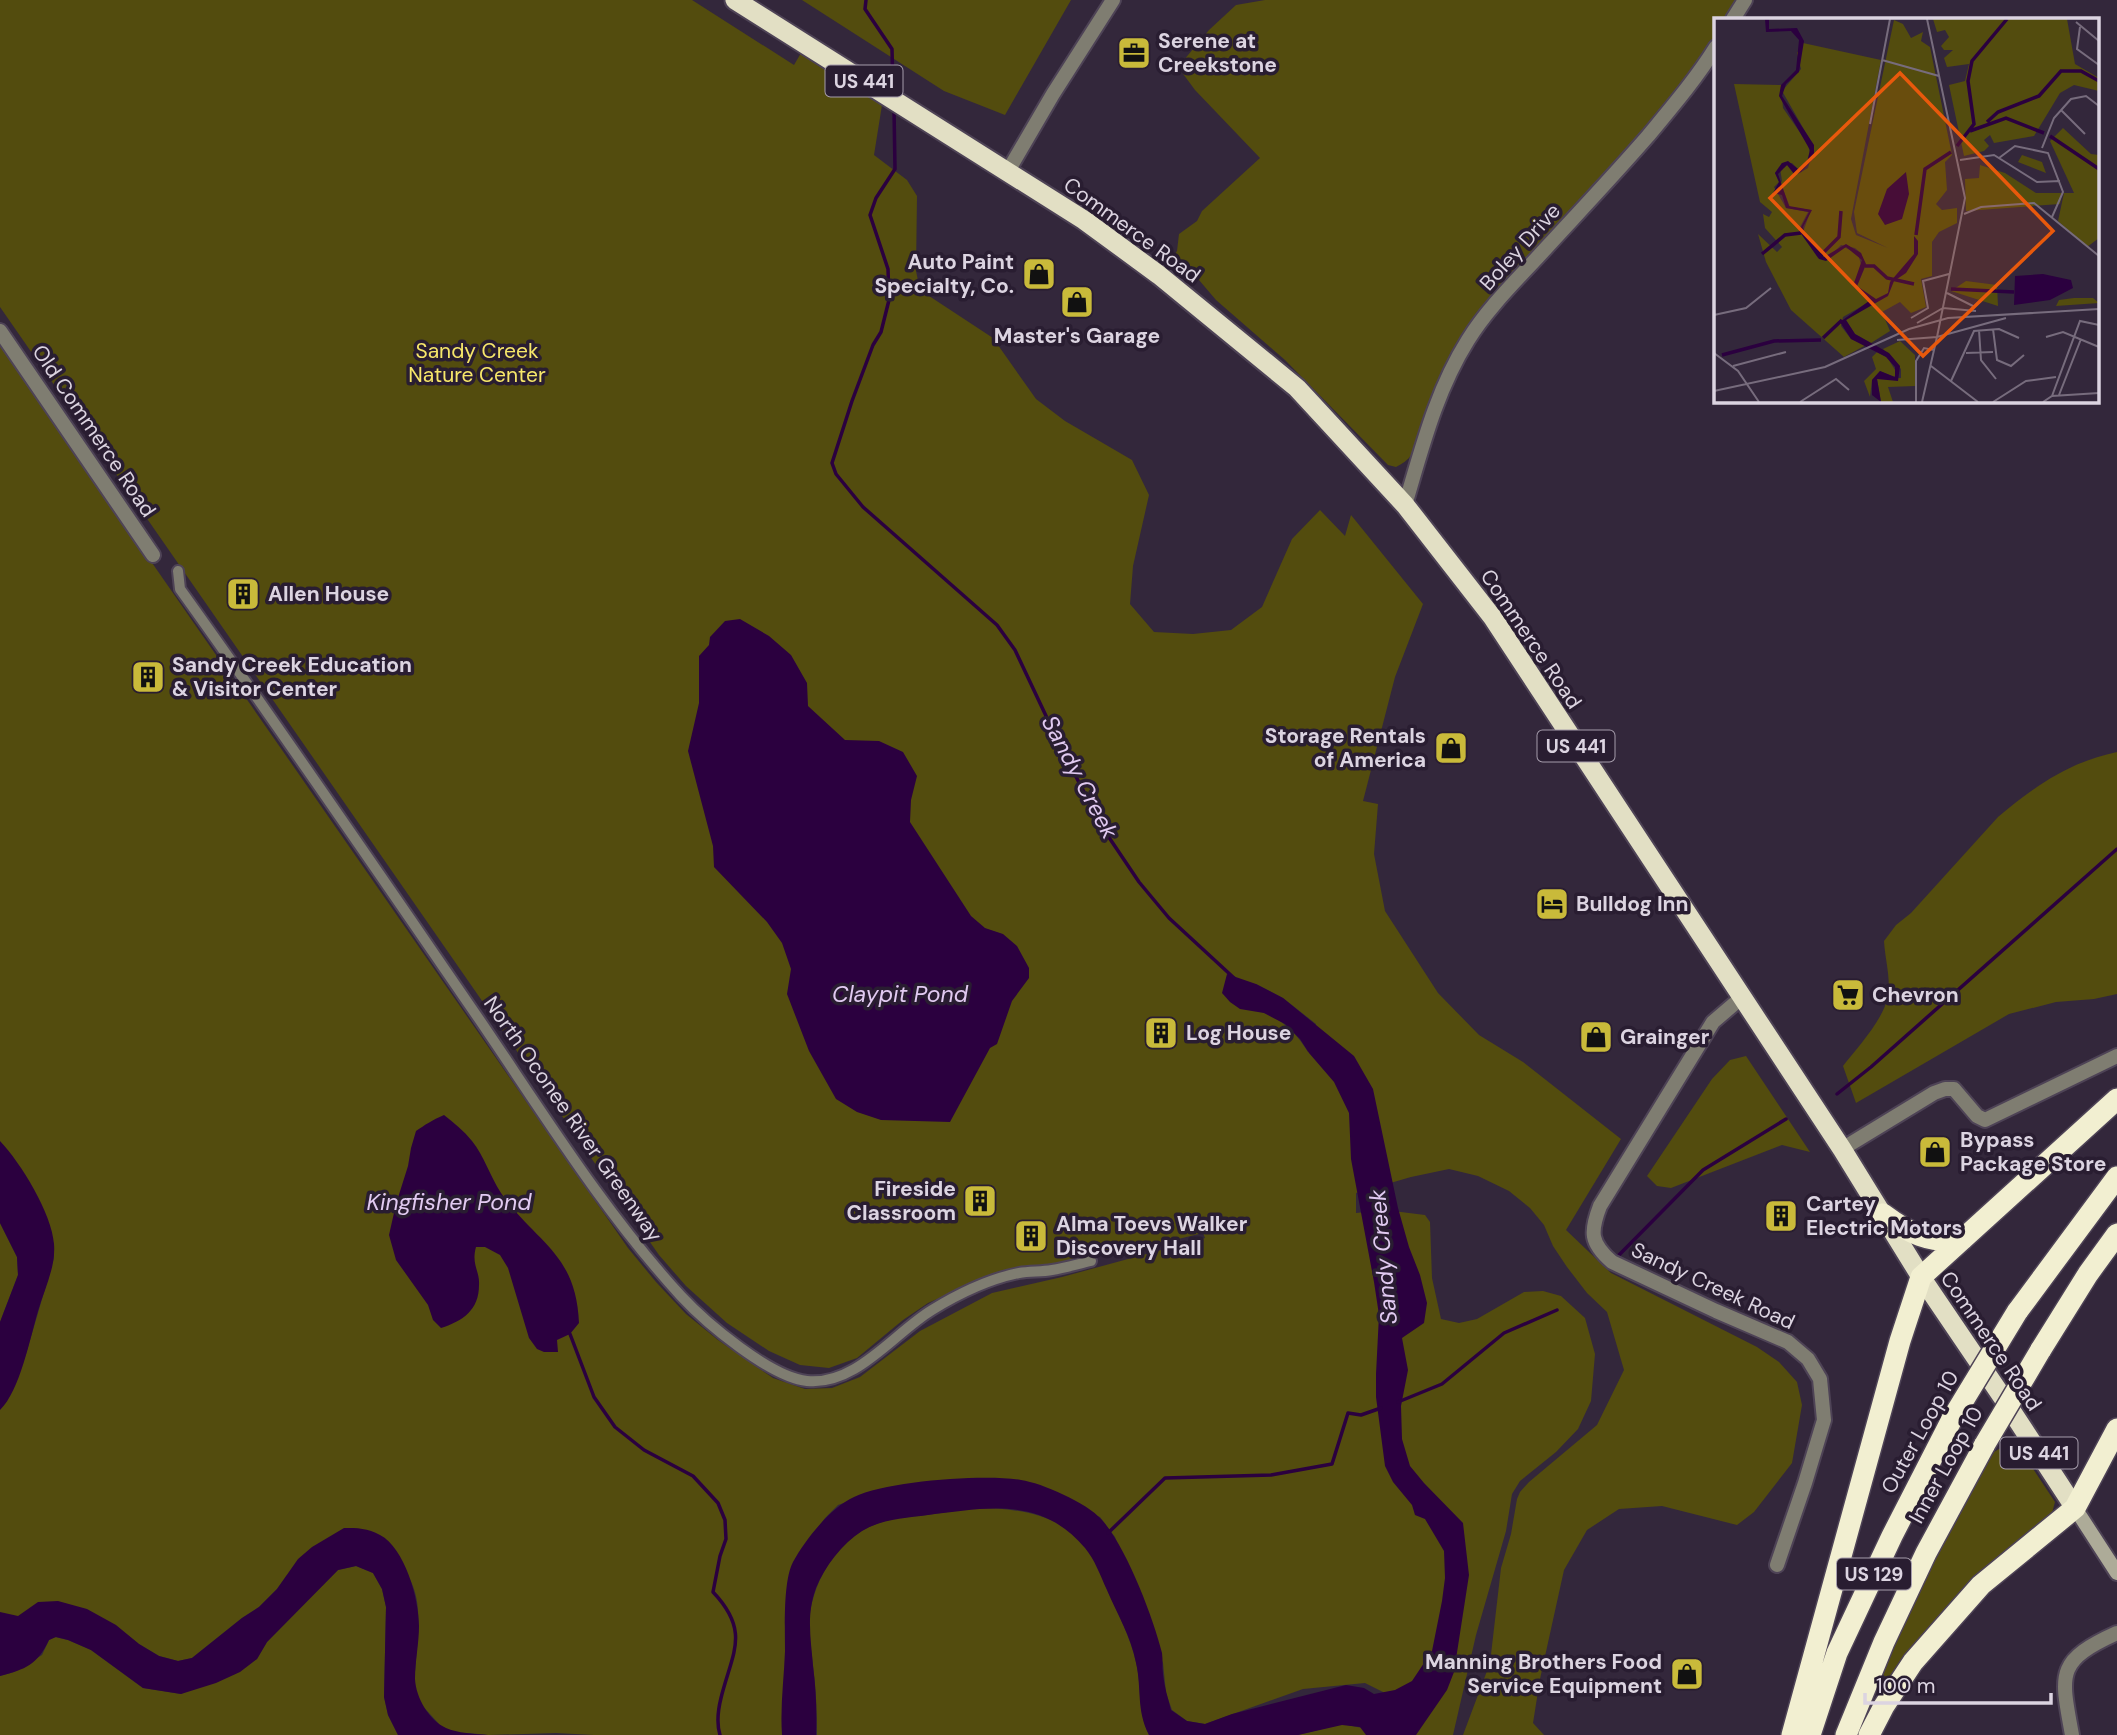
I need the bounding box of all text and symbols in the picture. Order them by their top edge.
inset map [1714,18,2100,402]
place label: Serene at Creekstone [1158,27,1277,79]
office icon: Serene at Creekstone [1115,34,1153,72]
road number: US 441 [826,66,903,96]
street label: Commerce Road [1058,171,1206,289]
street label: Boley Drive [1473,197,1567,297]
place label: Auto Paint Specialty, Co. [874,248,1014,300]
shop icon: Auto Paint Specialty, Co. [1020,255,1058,293]
shop icon: Master's Garage [1058,283,1096,321]
place label: Master's Garage [994,322,1160,350]
park label: Sandy Creek Nature Center [408,337,546,389]
street label: Old Commerce Road [26,339,162,523]
street label: Commerce Road [1474,564,1588,714]
building icon: Allen House [224,575,262,613]
place label: Allen House [268,580,389,608]
place label: Sandy Creek Education & Visitor Center [172,651,412,703]
building icon: Sandy Creek Education & Visitor Center [129,658,167,696]
water label: Sandy Creek [1035,710,1125,844]
place label: Storage Rentals of America [1265,722,1426,774]
shop icon: Storage Rentals of America [1432,729,1470,767]
road number: US 441 [1538,730,1614,762]
hotel icon: Bulldog Inn [1533,885,1571,923]
place label: Bulldog Inn [1576,890,1689,918]
supermarket icon: Chevron [1829,976,1867,1014]
water label: Claypit Pond [832,979,969,1009]
place label: Chevron [1872,981,1959,1009]
street label: North Oconee River Greenway [477,991,669,1248]
building icon: Log House [1142,1014,1180,1052]
shop icon: Grainger [1577,1018,1615,1056]
place label: Log House [1186,1019,1291,1047]
place label: Grainger [1620,1023,1710,1051]
place label: Bypass Package Store [1960,1126,2106,1178]
shop icon: Bypass Package Store [1916,1133,1954,1171]
place label: Fireside Classroom [846,1175,956,1227]
building icon: Fireside Classroom [961,1182,999,1220]
water label: Kingfisher Pond [366,1187,532,1217]
water label: Sandy Creek [1362,1188,1404,1326]
place label: Cartey Electric Motors [1806,1190,1963,1242]
building icon: Cartey Electric Motors [1762,1197,1800,1235]
place label: Alma Toevs Walker Discovery Hall [1056,1210,1248,1262]
building icon: Alma Toevs Walker Discovery Hall [1012,1217,1050,1255]
street label: Sandy Creek Road [1627,1236,1799,1336]
street label: Commerce Road [1934,1266,2048,1416]
street label: Outer Loop 10 [1875,1365,1965,1499]
street label: Inner Loop 10 [1902,1402,1990,1528]
road number: US 441 [2000,1438,2078,1469]
road number: US 129 [1837,1558,1911,1590]
place label: Manning Brothers Food Service Equipment [1425,1648,1662,1700]
shop icon: Manning Brothers Food Service Equipment [1668,1655,1706,1693]
scale bar [1865,1662,2050,1706]
text: 100 m [1876,1672,1936,1700]

